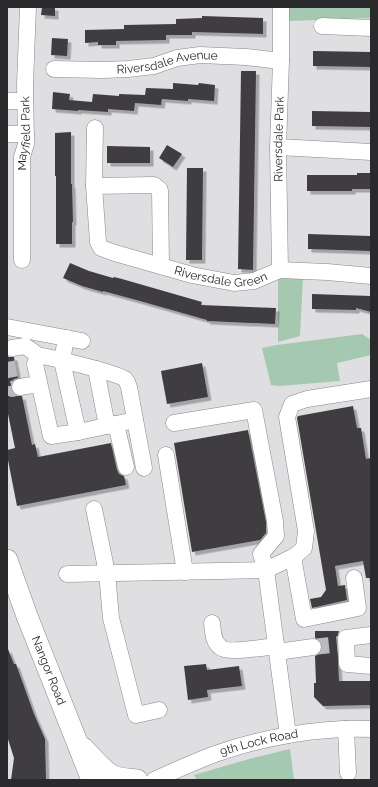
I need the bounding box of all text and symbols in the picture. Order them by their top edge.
street label: Riversdale Avenue [116,48,218,76]
street label: Mayfield Park [14,95,33,170]
street label: Riversdale Park [271,95,287,182]
street label: Riversdale Green [173,263,269,290]
street label: Nangor Road [29,634,69,707]
street label: 9th Lock Road [218,727,299,759]

